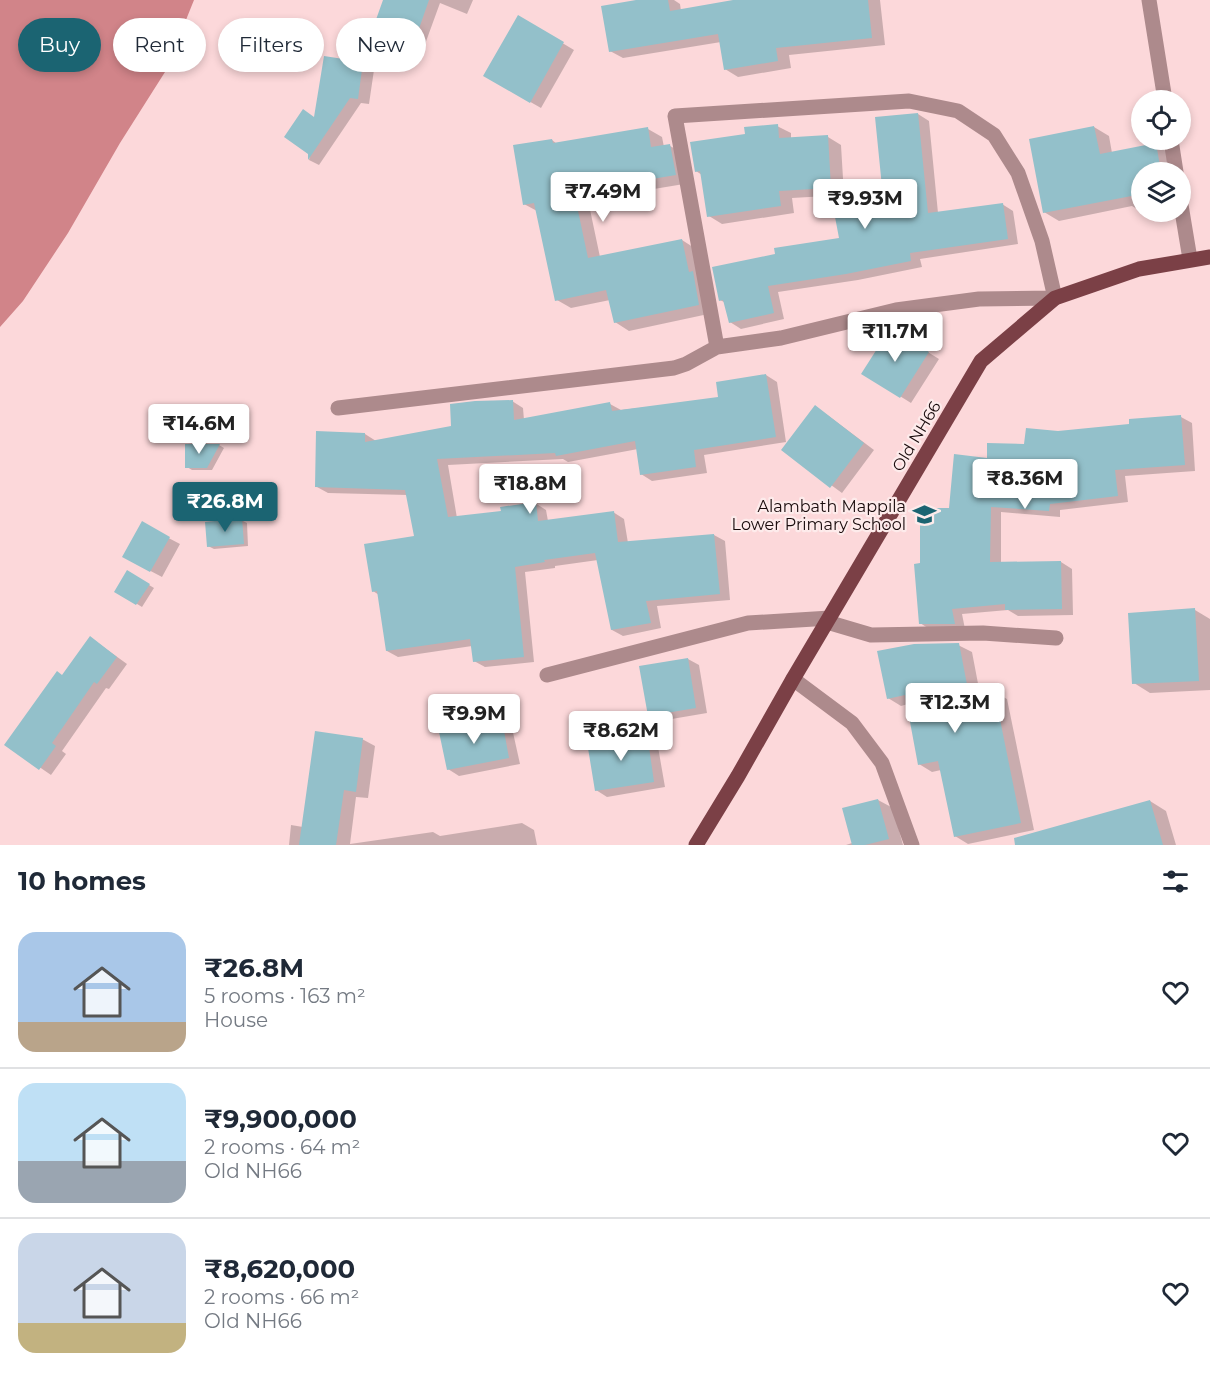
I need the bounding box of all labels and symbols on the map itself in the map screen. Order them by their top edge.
pin: ₹7.49M [554,172,652,223]
pin: ₹9.93M [816,179,914,230]
pin: ₹11.7M [846,312,944,363]
street label: Old NH66 [888,398,945,475]
pin: ₹14.6M [150,404,248,455]
pin: ₹8.36M [976,459,1074,510]
pin: ₹18.8M [481,464,579,515]
pin: ₹26.8M [176,482,274,533]
place label: Alambath Mappila Lower Primary School [732,497,906,534]
school or university icon: Alambath Mappila Lower Primary School [911,502,937,528]
pin: ₹12.3M [906,683,1004,734]
pin: ₹9.9M [432,694,516,745]
pin: ₹8.62M [572,711,670,762]

